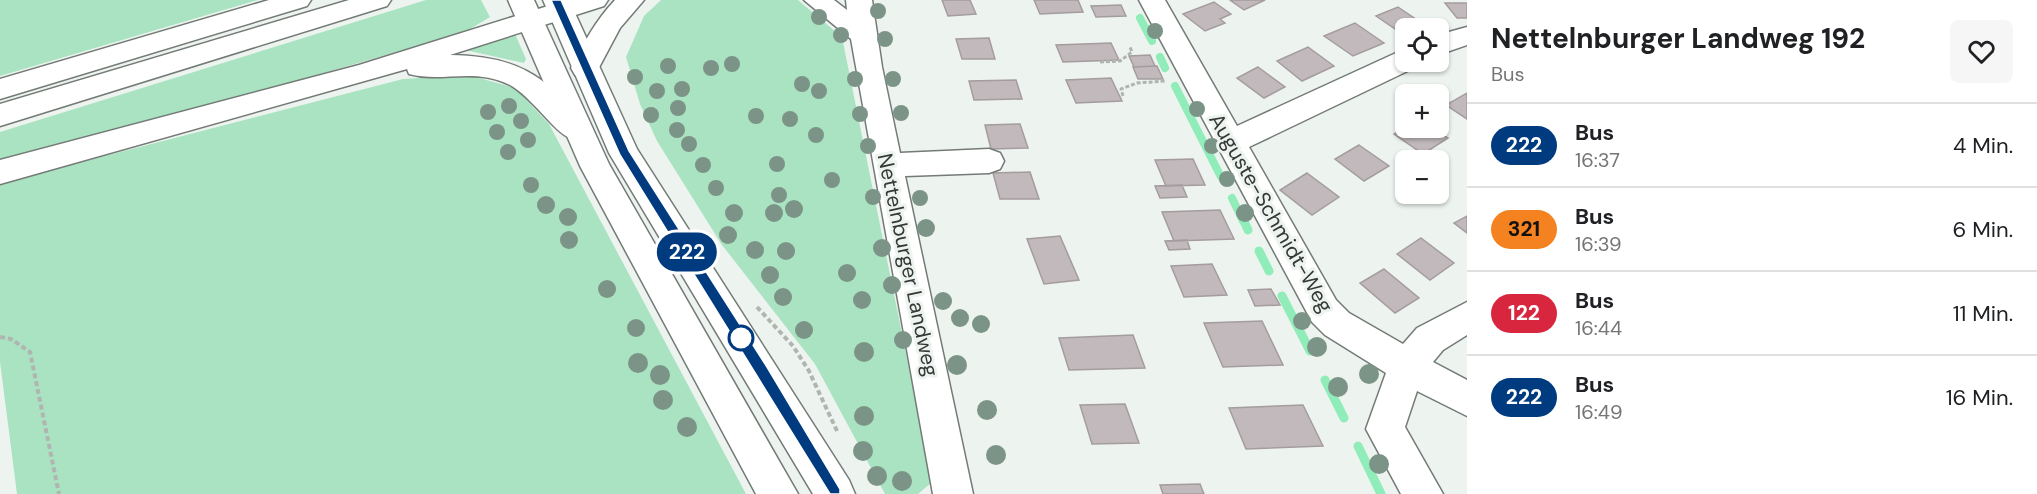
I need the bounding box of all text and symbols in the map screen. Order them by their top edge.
map controls [1395,18,1449,204]
button: locate [1395,18,1449,72]
text: Nettelnburger Landweg 192 [1491,20,1865,57]
button: heart [1950,20,2013,83]
text: Bus [1491,61,1525,87]
button: + [1395,84,1449,138]
street label: Auguste-Schmidt-Weg [1202,108,1340,318]
text: Bus [1575,118,1614,147]
text: 222 [1506,131,1542,159]
text: 4 Min. [1953,131,2013,160]
text: 16:37 [1575,147,1620,173]
button: − [1395,150,1449,204]
street label: Nettelnburger Landweg [871,151,945,379]
text: Bus [1575,202,1614,231]
text: 321 [1508,215,1540,243]
text: 6 Min. [1953,215,2013,244]
text: 16:39 [1575,231,1622,257]
line badge: 222 [652,232,722,272]
text: 222 [669,238,705,266]
text: Bus [1575,286,1614,315]
text: 122 [1508,299,1540,327]
text: 11 Min. [1953,299,2013,328]
text: 16:44 [1575,315,1622,341]
unlabelled marker [728,325,754,351]
text: Bus [1575,370,1614,399]
text: 222 [1506,383,1542,411]
text: 16 Min. [1946,383,2013,412]
text: 16:49 [1575,399,1623,425]

